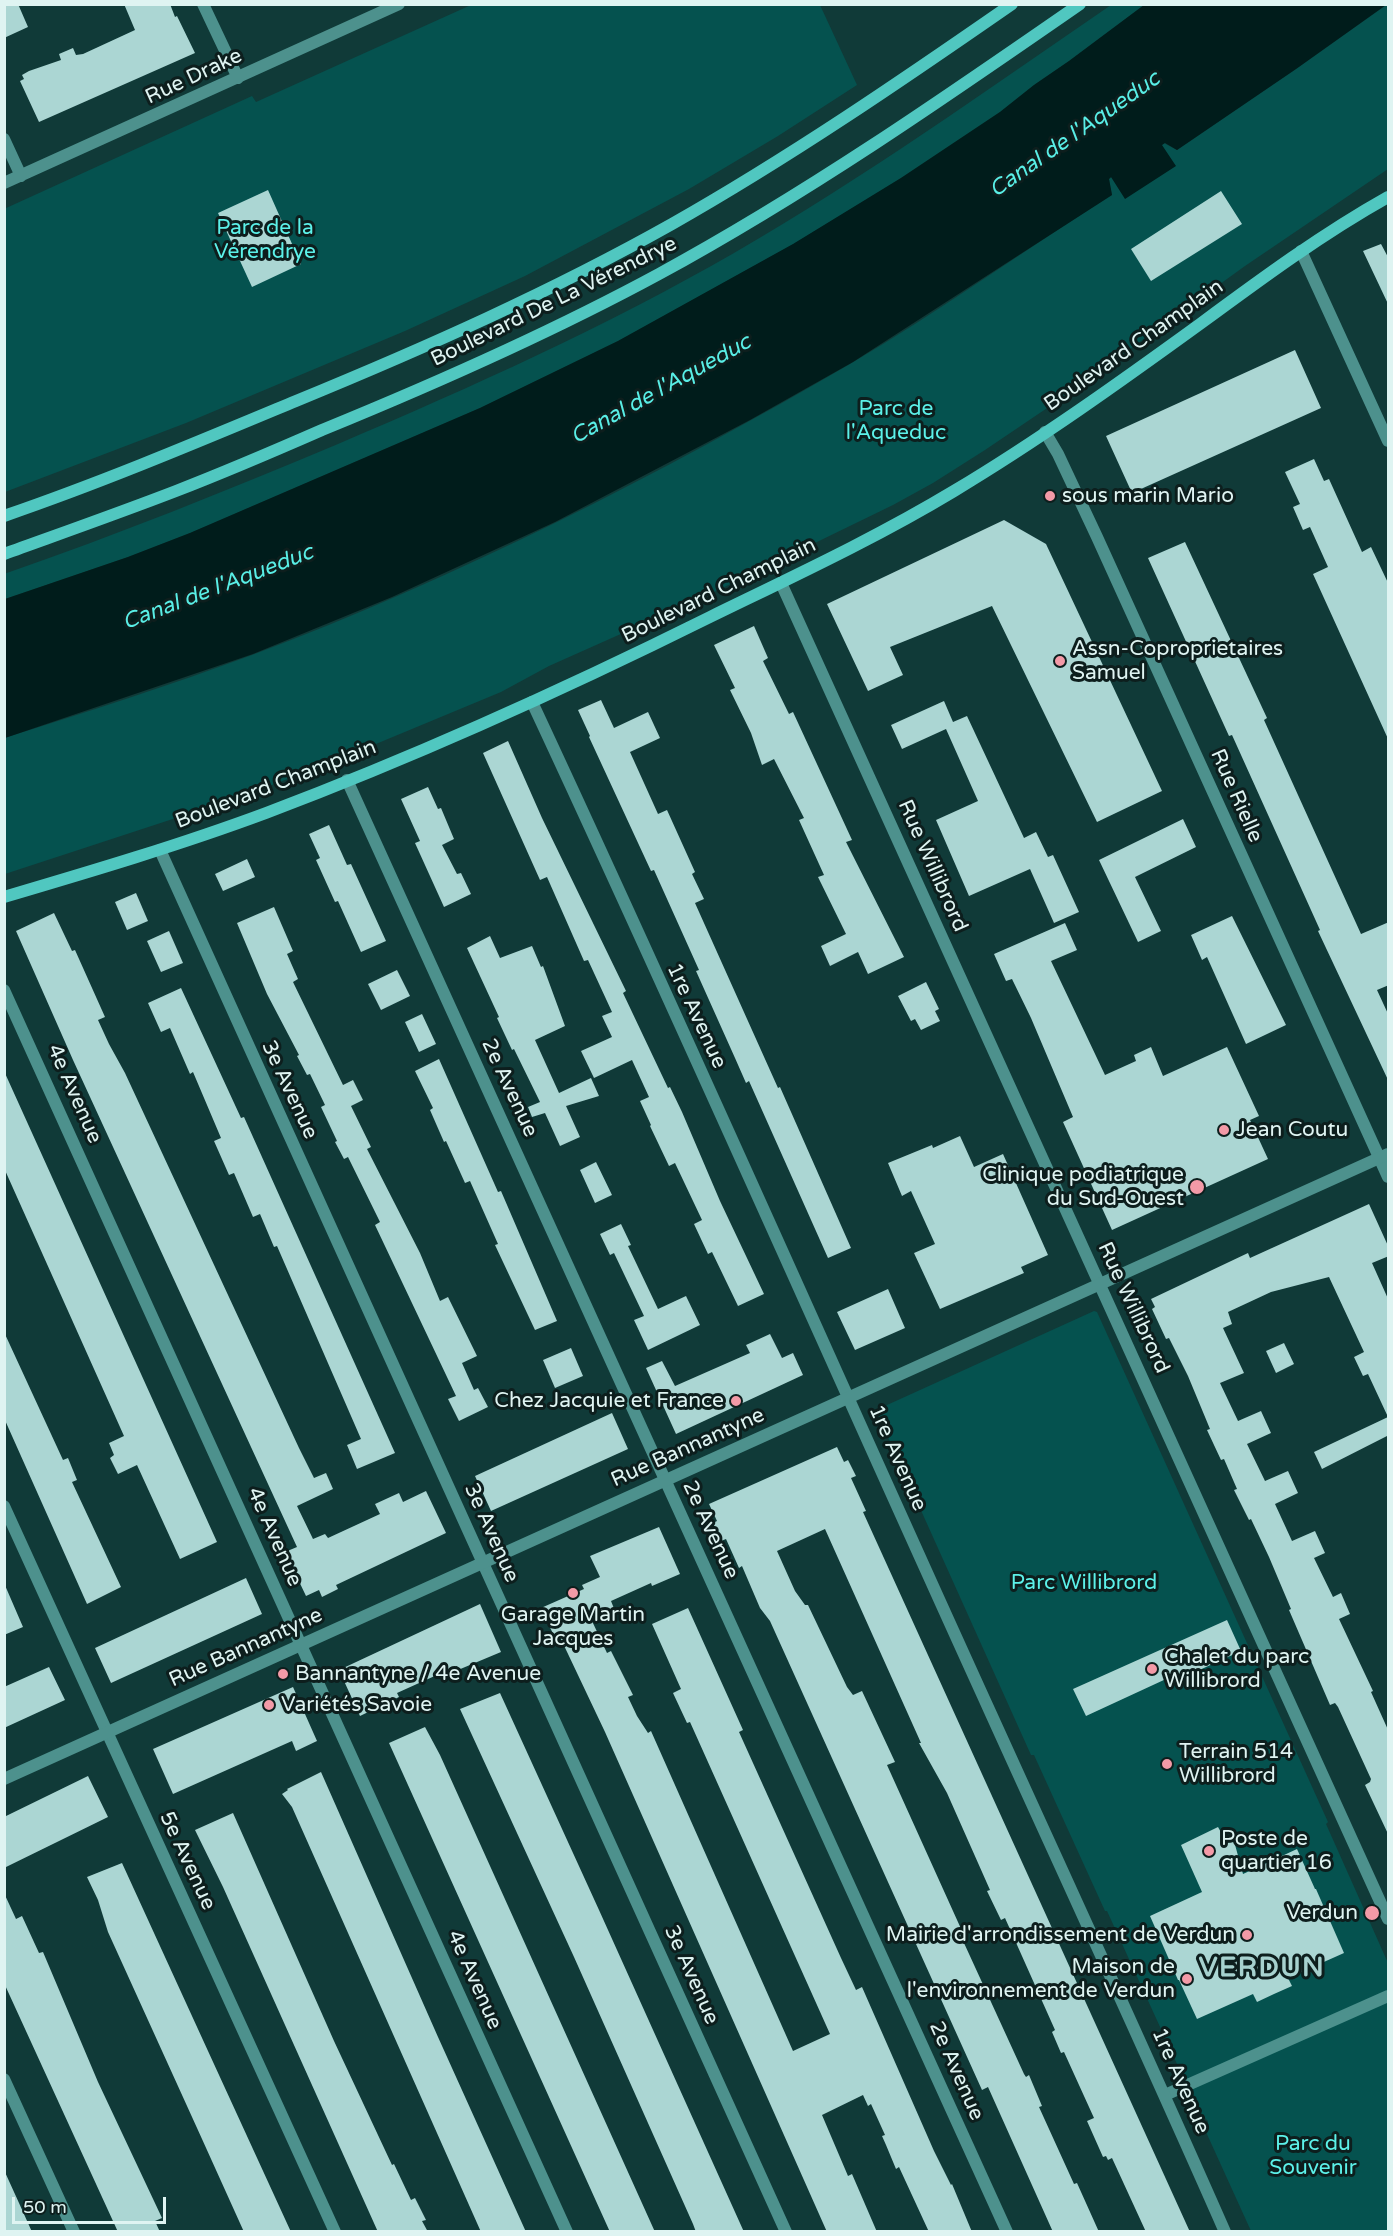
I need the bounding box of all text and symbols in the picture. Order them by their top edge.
street label: Rue Drake [142,44,246,110]
water label: Canal de l'Aqueduc [985,66,1165,204]
park label: Parc de la Vérendrye [214,215,316,265]
street label: Boulevard De La Vérendrye [427,231,681,373]
street label: Boulevard Champlain [1040,275,1228,417]
water label: Canal de l'Aqueduc [566,330,756,450]
park label: Parc de l'Aqueduc [846,396,946,446]
place label: sous marin Mario [1062,483,1234,509]
marker: sous marin Mario [1043,489,1057,503]
street label: Boulevard Champlain [618,533,820,649]
water label: Canal de l'Aqueduc [119,539,317,637]
place label: Assn-Coproprietaires Samuel [1072,636,1283,686]
marker: Assn-Coproprietaires Samuel [1053,654,1067,668]
street label: Boulevard Champlain [172,735,380,835]
street label: Rue Rielle [1204,745,1268,847]
street label: Rue Willibrord [892,796,972,936]
street label: 1re Avenue [661,959,731,1073]
street label: 2e Avenue [475,1035,543,1141]
street label: 3e Avenue [255,1037,323,1143]
street label: 4e Avenue [41,1041,107,1147]
place label: Jean Coutu [1236,1117,1348,1143]
marker: Jean Coutu [1217,1123,1231,1137]
place label: Clinique podiatrique du Sud-Ouest [982,1162,1184,1212]
marker: Clinique podiatrique du Sud-Ouest [1188,1178,1206,1196]
street label: Rue Willibrord [1092,1238,1174,1378]
place label: Chez Jacquie et France [494,1388,724,1414]
marker: Chez Jacquie et France [729,1394,743,1408]
street label: 1re Avenue [862,1401,932,1515]
street label: Rue Bannantyne [607,1403,769,1493]
street label: 2e Avenue [676,1477,744,1583]
street label: 3e Avenue [458,1480,524,1586]
street label: 4e Avenue [241,1484,307,1590]
park label: Parc Willibrord [1011,1570,1157,1596]
marker: Garage Martin Jacques [566,1586,580,1600]
place label: Garage Martin Jacques [501,1602,645,1652]
street label: Rue Bannantyne [165,1603,327,1693]
place label: Chalet du parc Willibrord [1164,1644,1309,1694]
place label: Bannantyne / 4e Avenue [295,1661,541,1687]
marker: Chalet du parc Willibrord [1145,1662,1159,1676]
marker: Bannantyne / 4e Avenue [276,1667,290,1681]
place label: Variétés Savoie [281,1692,432,1718]
marker: Variétés Savoie [262,1698,276,1712]
place label: Terrain 514 Willibrord [1179,1739,1293,1789]
marker: Terrain 514 Willibrord [1160,1757,1174,1771]
street label: 5e Avenue [153,1808,221,1914]
place label: Poste de quartier 16 [1221,1826,1332,1876]
marker: Poste de quartier 16 [1202,1844,1216,1858]
place label: Verdun [1286,1900,1358,1926]
marker: Verdun [1363,1904,1381,1922]
street label: 3e Avenue [658,1922,724,2028]
place label: Mairie d'arrondissement de Verdun [886,1922,1235,1948]
street label: 4e Avenue [441,1927,507,2033]
marker: Mairie d'arrondissement de Verdun [1240,1928,1254,1942]
district label: VERDUN [1199,1953,1325,1985]
place label: Maison de l'environnement de Verdun [907,1954,1175,2004]
marker: Maison de l'environnement de Verdun [1180,1972,1194,1986]
street label: 2e Avenue [923,2018,989,2124]
street label: 1re Avenue [1145,2024,1215,2138]
park label: Parc du Souvenir [1269,2131,1357,2181]
scale bar [15,2185,170,2223]
text: 50 m [23,2196,67,2218]

